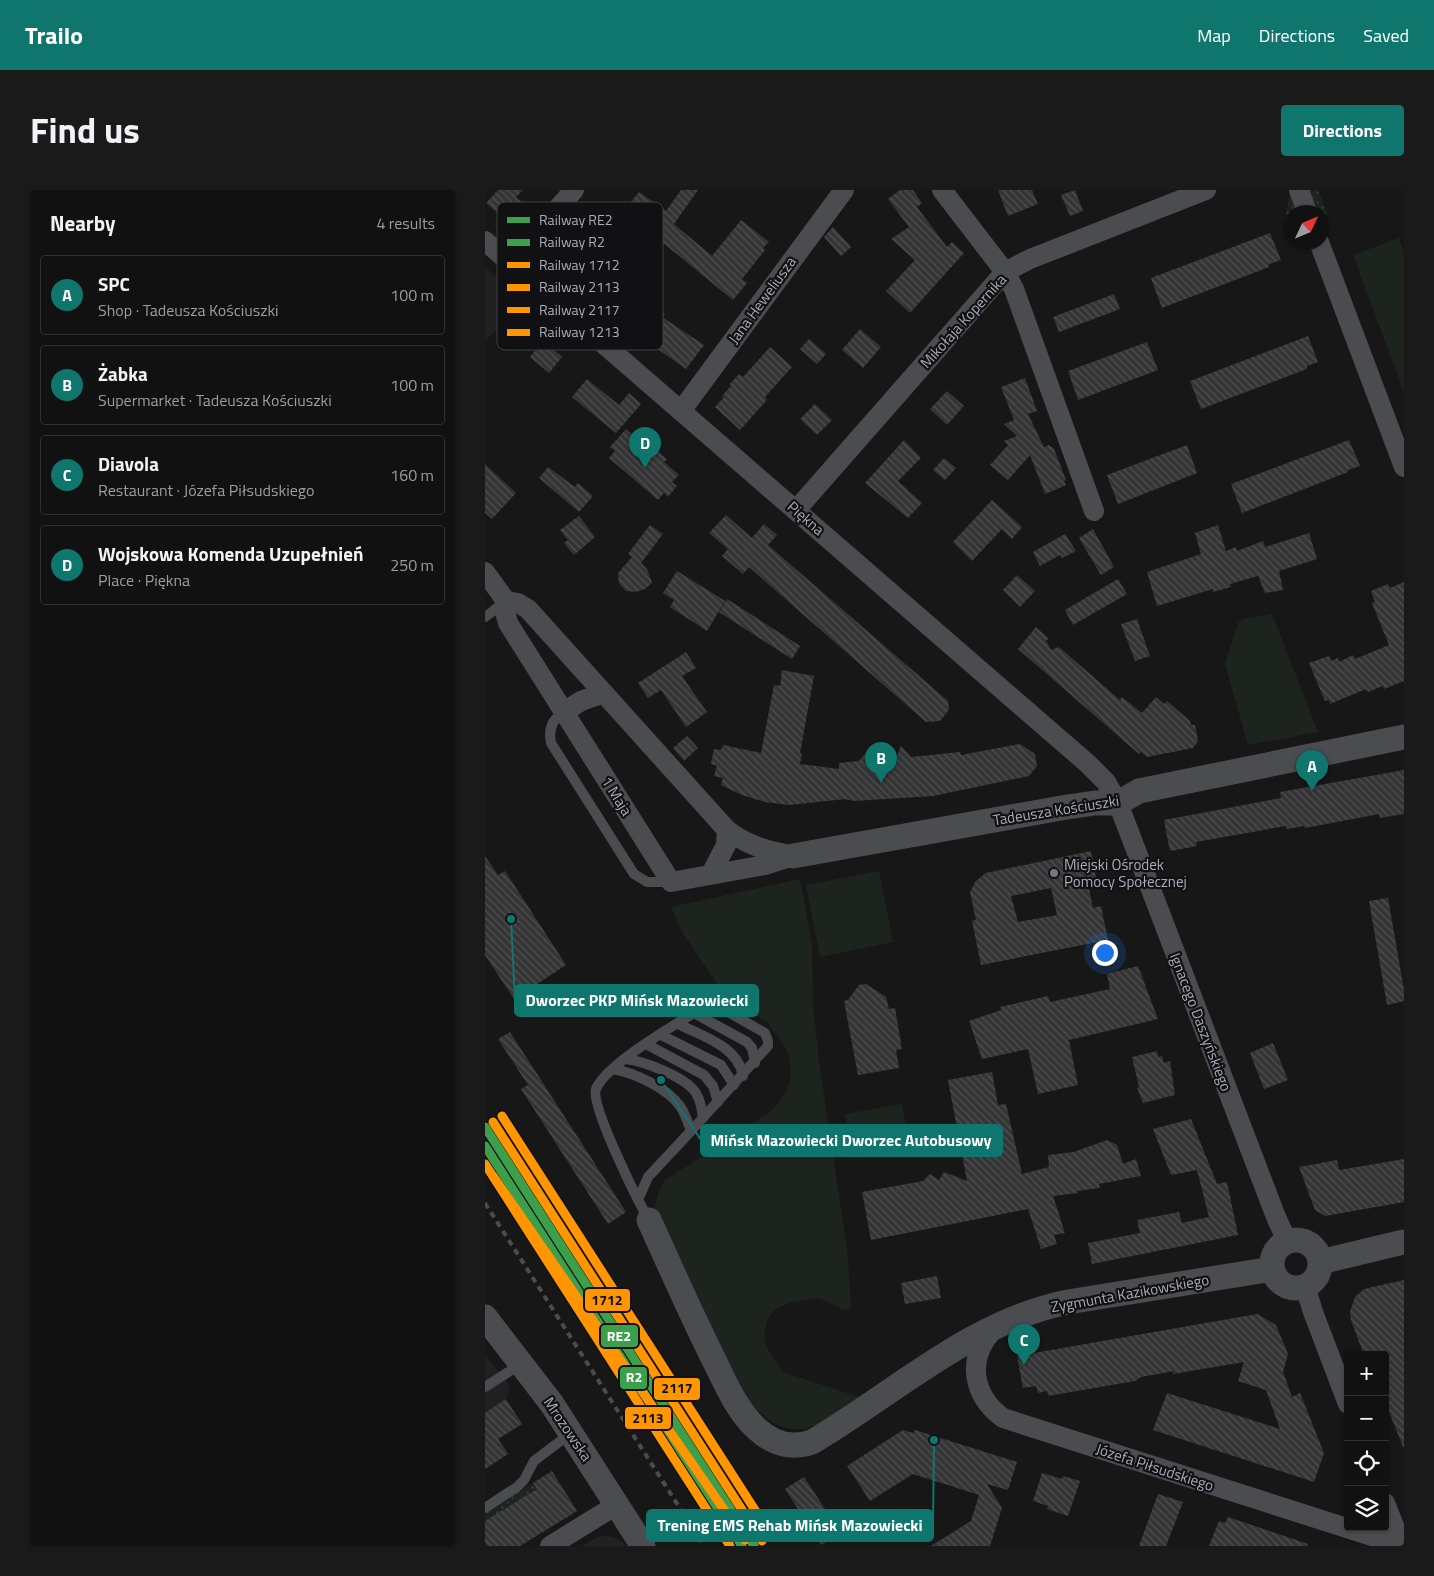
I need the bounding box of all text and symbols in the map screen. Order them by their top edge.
text: Trailo [25,17,83,53]
text: Map [1197,22,1231,49]
text: Directions [1259,22,1335,49]
text: Saved [1363,22,1409,49]
text: Find us [30,103,140,157]
button: Directions [1281,105,1404,156]
legend [497,202,663,350]
north arrow [1284,205,1329,250]
text: Nearby [50,207,115,239]
text: Railway RE2 [539,209,613,230]
text: 4 results [376,211,435,235]
text: Railway R2 [539,231,605,252]
street label: Jana Heweliusza [722,251,802,349]
text: Railway 1712 [539,254,620,275]
street label: Mikołaja Kopernika [914,268,1012,373]
text: SPC [98,269,130,298]
text: Railway 2113 [539,276,620,297]
text: A [62,283,72,307]
text: 100 m [390,283,434,307]
text: Shop · Tadeusza Kościuszki [98,298,279,322]
text: Railway 2117 [539,299,620,320]
text: Railway 1213 [539,321,620,342]
text: Żabka [98,359,148,388]
text: B [62,373,72,397]
text: 100 m [390,373,434,397]
text: Supermarket · Tadeusza Kościuszki [98,388,332,412]
pin: D [629,427,661,468]
text: Diavola [98,449,159,478]
text: C [63,463,71,487]
text: 160 m [390,463,434,487]
text: Restaurant · Józefa Piłsudskiego [98,478,314,502]
street label: Piękna [782,495,830,541]
text: Wojskowa Komenda Uzupełnień [98,539,363,568]
text: D [62,553,72,577]
text: 250 m [390,553,434,577]
text: Place · Piękna [98,568,190,592]
pin: B [865,742,897,783]
pin: A [1296,750,1328,791]
street label: 1 Maja [596,772,638,821]
street label: Tadeusza Kościuszki [991,789,1121,831]
place label: Miejski Ośrodek Pomocy Społecznej [1064,853,1187,893]
marker: Miejski Ośrodek Pomocy Społecznej [1048,867,1060,879]
your location [1092,940,1118,966]
street label: Ignacego Daszyńskiego [1164,949,1238,1095]
callout: Dworzec PKP Mińsk Mazowiecki [515,985,758,1016]
text: Dworzec PKP Mińsk Mazowiecki [526,988,748,1012]
callout: Mińsk Mazowiecki Dworzec Autobusowy [701,1125,1002,1156]
text: Mińsk Mazowiecki Dworzec Autobusowy [710,1128,992,1152]
street label: Zygmunta Kazikowskiego [1049,1268,1211,1318]
line badge: 1712 [584,1288,631,1312]
text: 1712 [591,1289,623,1310]
line badge: RE2 [600,1324,639,1348]
pin: C [1008,1324,1040,1365]
text: RE2 [607,1325,631,1346]
map controls [1344,1351,1389,1531]
button: + [1344,1351,1389,1396]
line badge: R2 [619,1366,648,1390]
text: R2 [626,1366,642,1387]
line badge: 2117 [653,1377,701,1401]
text: 2117 [661,1377,693,1398]
street label: Mrozowska [538,1392,598,1466]
button: − [1344,1396,1389,1441]
line badge: 2113 [624,1406,672,1430]
text: 2113 [632,1407,664,1428]
street label: Józefa Piłsudskiego [1093,1437,1217,1497]
button: locate [1344,1441,1389,1486]
button: layers [1344,1486,1389,1531]
callout: Trening EMS Rehab Mińsk Mazowiecki [647,1510,933,1541]
text: Trening EMS Rehab Mińsk Mazowiecki [657,1513,923,1537]

